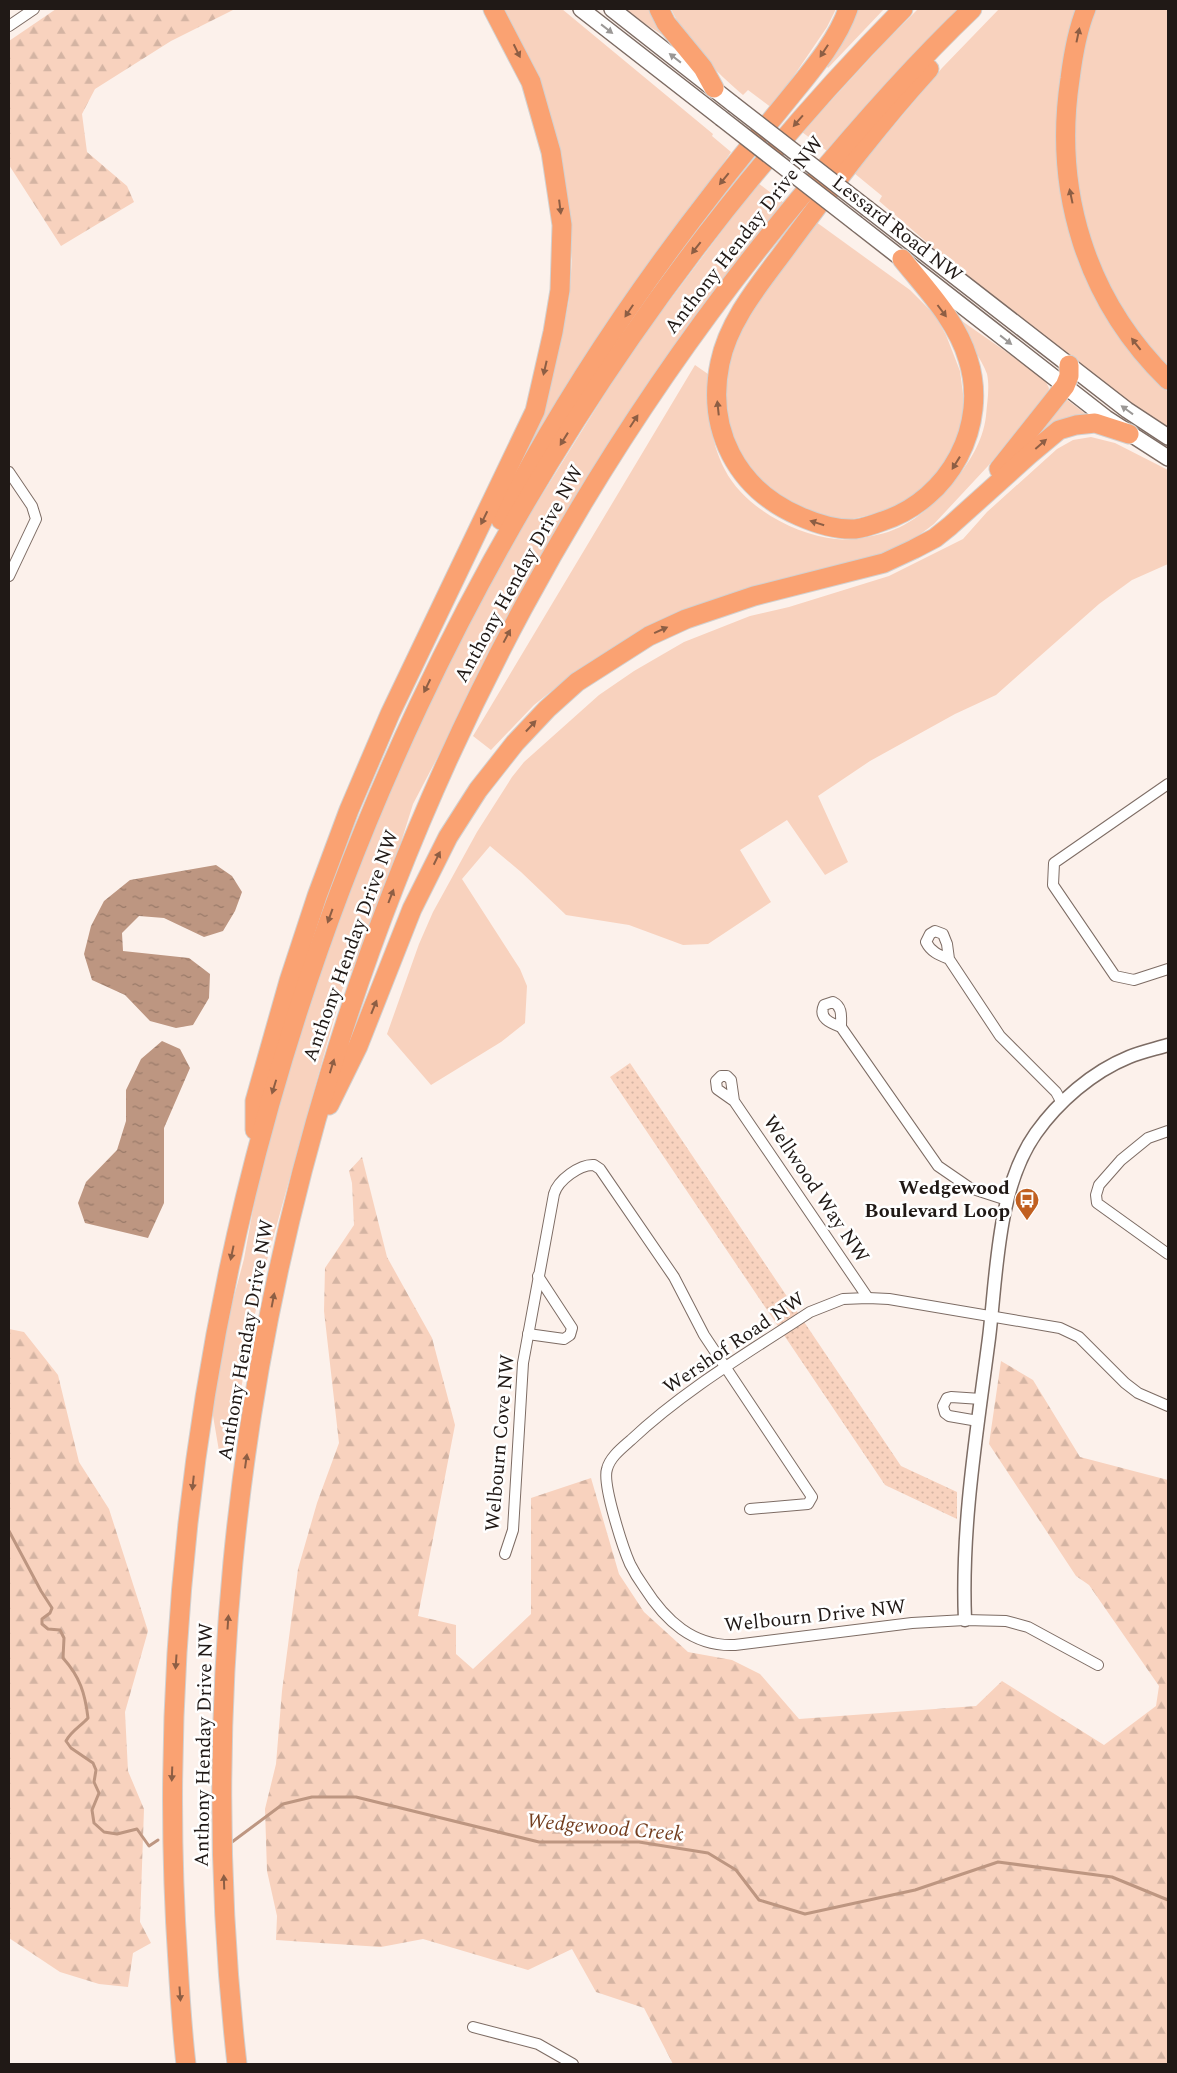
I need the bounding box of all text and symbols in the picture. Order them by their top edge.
one-way arrow [600,23,613,34]
one-way arrow [1074,28,1082,43]
one-way arrow [513,44,521,59]
one-way arrow [820,45,829,58]
one-way arrow [668,53,682,63]
one-way arrow [792,115,804,127]
street label: Anthony Henday Drive NW [657,129,831,341]
street label: Lessard Road NW [825,168,969,290]
one-way arrow [719,172,730,185]
one-way arrow [1066,188,1074,204]
one-way arrow [556,200,564,216]
one-way arrow [691,241,701,255]
one-way arrow [624,304,634,317]
one-way arrow [937,304,948,317]
one-way arrow [999,334,1012,345]
one-way arrow [1131,337,1141,350]
one-way arrow [541,361,549,376]
one-way arrow [714,400,722,416]
one-way arrow [1120,405,1134,415]
one-way arrow [629,414,638,427]
one-way arrow [559,432,568,445]
one-way arrow [1035,438,1047,450]
one-way arrow [951,456,960,469]
street label: Anthony Henday Drive NW [447,459,592,688]
one-way arrow [479,510,488,525]
one-way arrow [810,519,825,526]
one-way arrow [654,626,668,634]
one-way arrow [503,629,511,643]
one-way arrow [423,679,431,693]
one-way arrow [525,720,537,732]
street label: Anthony Henday Drive NW [295,826,407,1066]
one-way arrow [434,851,442,865]
one-way arrow [387,888,395,903]
one-way arrow [326,909,334,924]
one-way arrow [370,1000,378,1015]
one-way arrow [328,1058,336,1073]
one-way arrow [269,1080,277,1095]
street label: Wellwood Way NW [755,1109,877,1269]
place label: Wedgewood Boulevard Loop [864,1173,1010,1226]
bus stop icon: Wedgewood Boulevard Loop [1014,1187,1040,1221]
street label: Anthony Henday Drive NW [210,1217,282,1463]
one-way arrow [228,1246,236,1261]
street label: Wershof Road NW [657,1284,811,1402]
one-way arrow [269,1292,277,1308]
street label: Welbourn Cove NW [477,1353,523,1533]
one-way arrow [242,1452,250,1468]
one-way arrow [189,1475,197,1491]
street label: Welbourn Drive NW [723,1592,907,1640]
one-way arrow [225,1614,233,1630]
street label: Anthony Henday Drive NW [187,1622,221,1868]
one-way arrow [172,1654,180,1670]
one-way arrow [168,1767,176,1783]
water label: Wedgewood Creek [525,1805,685,1851]
one-way arrow [219,1873,227,1889]
one-way arrow [177,1986,185,2002]

